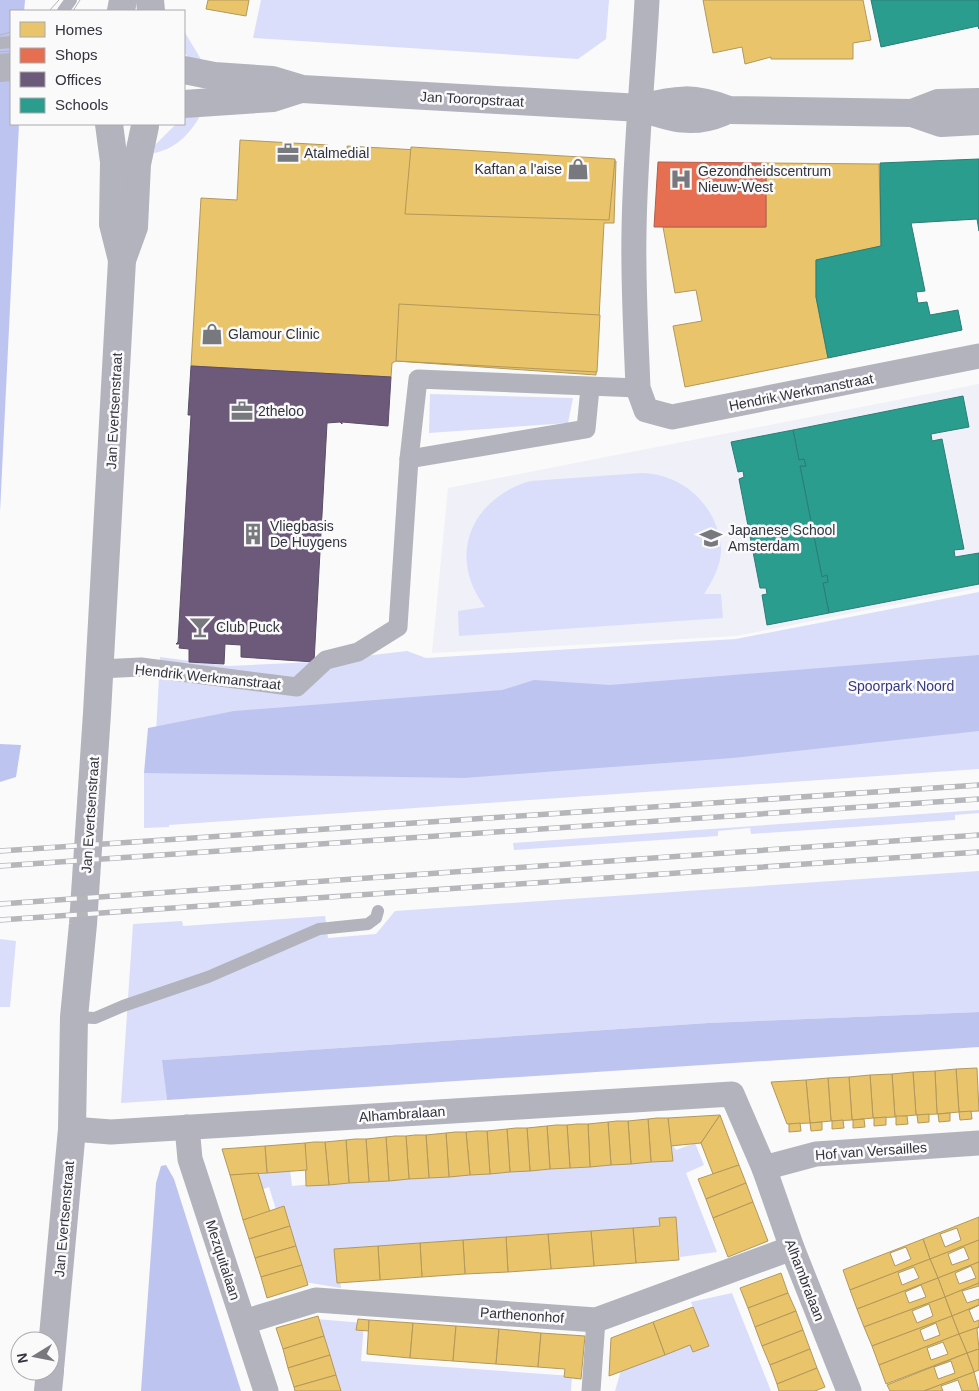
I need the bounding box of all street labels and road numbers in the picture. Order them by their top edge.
street label: Jan Tooropstraat [420,88,524,110]
street label: Jan Evertsenstraat [103,352,125,470]
street label: Hendrik Werkmanstraat [727,370,875,414]
street label: Hendrik Werkmanstraat [134,661,282,693]
street label: Jan Evertsenstraat [78,756,102,874]
street label: Alhambralaan [358,1103,446,1125]
street label: Hof van Versailles [815,1139,927,1163]
street label: Jan Evertsenstraat [51,1160,77,1278]
street label: Mezquitalaan [203,1218,243,1302]
street label: Alhambralaan [782,1237,828,1323]
street label: Parthenonhof [480,1304,565,1326]

